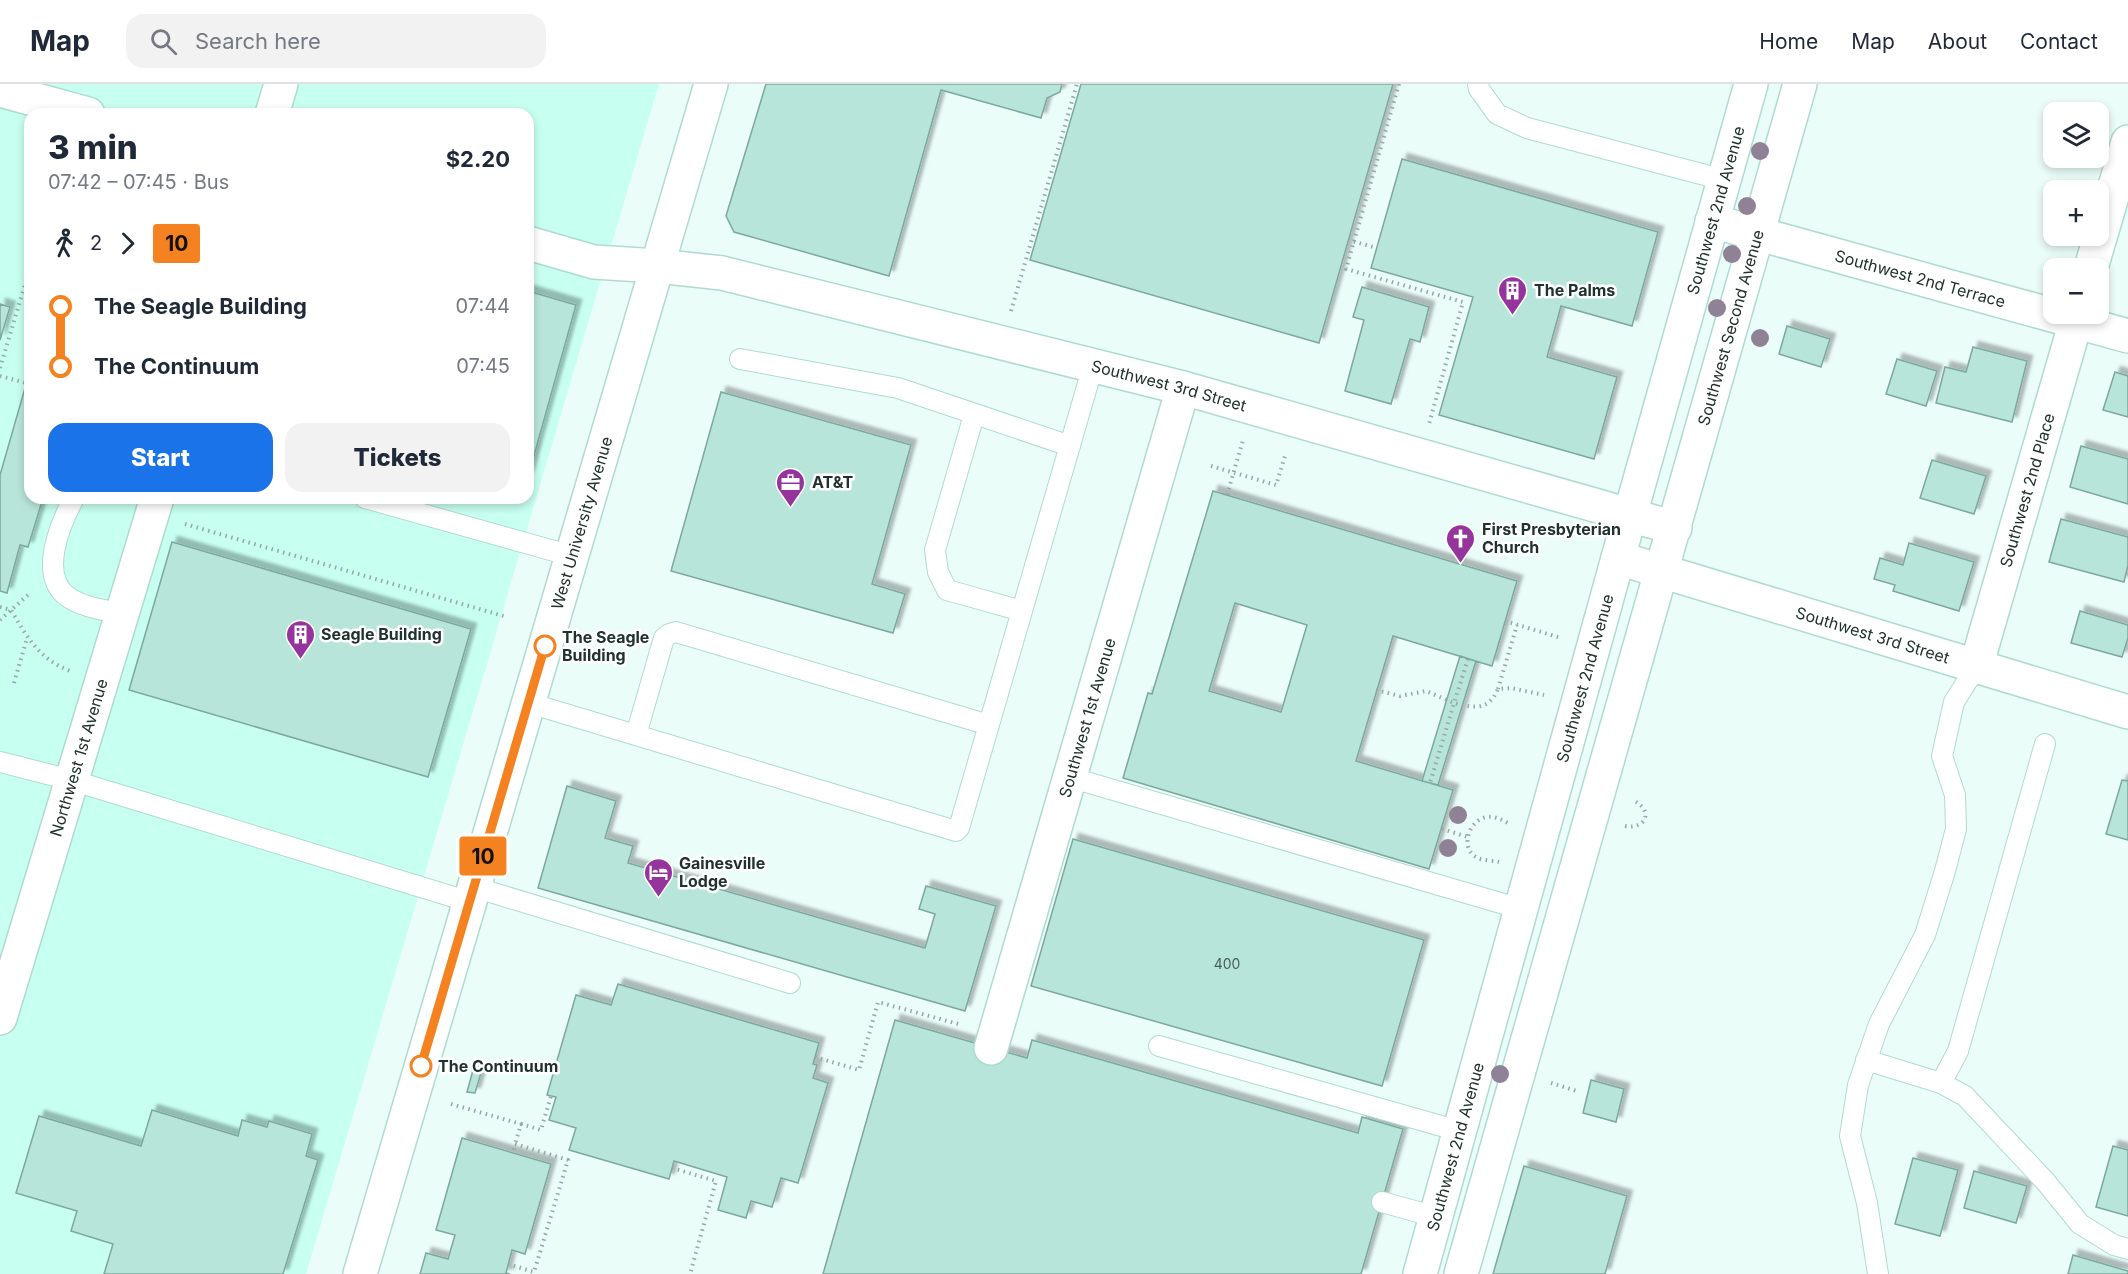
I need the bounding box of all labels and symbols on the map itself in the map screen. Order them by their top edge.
street label: Southwest 2nd Avenue [1682,124,1749,297]
street label: Southwest Second Avenue [1693,227,1768,428]
street label: Southwest 2nd Terrace [1833,245,2008,312]
building icon: The Palms [1497,274,1529,316]
place label: The Palms [1534,280,1615,300]
street label: Southwest 3rd Street [1089,356,1249,416]
street label: Southwest 2nd Place [1995,411,2059,570]
street label: West University Avenue [547,434,616,612]
office icon: AT&T [775,466,807,508]
place label: AT&T [812,472,854,492]
place label: First Presbyterian Church [1482,519,1621,557]
church icon: First Presbyterian Church [1445,522,1477,564]
street label: Southwest 2nd Avenue [1552,592,1618,765]
street label: Southwest 3rd Street [1793,602,1952,668]
building icon: Seagle Building [284,618,316,660]
place label: Seagle Building [321,624,442,644]
place label: The Seagle Building [562,627,649,665]
marker: The Seagle Building [534,635,556,657]
street label: Southwest 1st Avenue [1054,636,1120,800]
street label: Northwest 1st Avenue [45,676,112,839]
line badge: 10 [456,836,510,876]
place label: Gainesville Lodge [679,853,765,891]
hotel icon: Gainesville Lodge [642,856,674,898]
house number: 400 [1214,955,1240,972]
marker: The Continuum [410,1055,432,1077]
place label: The Continuum [438,1056,558,1076]
street label: Southwest 2nd Avenue [1422,1060,1488,1233]

